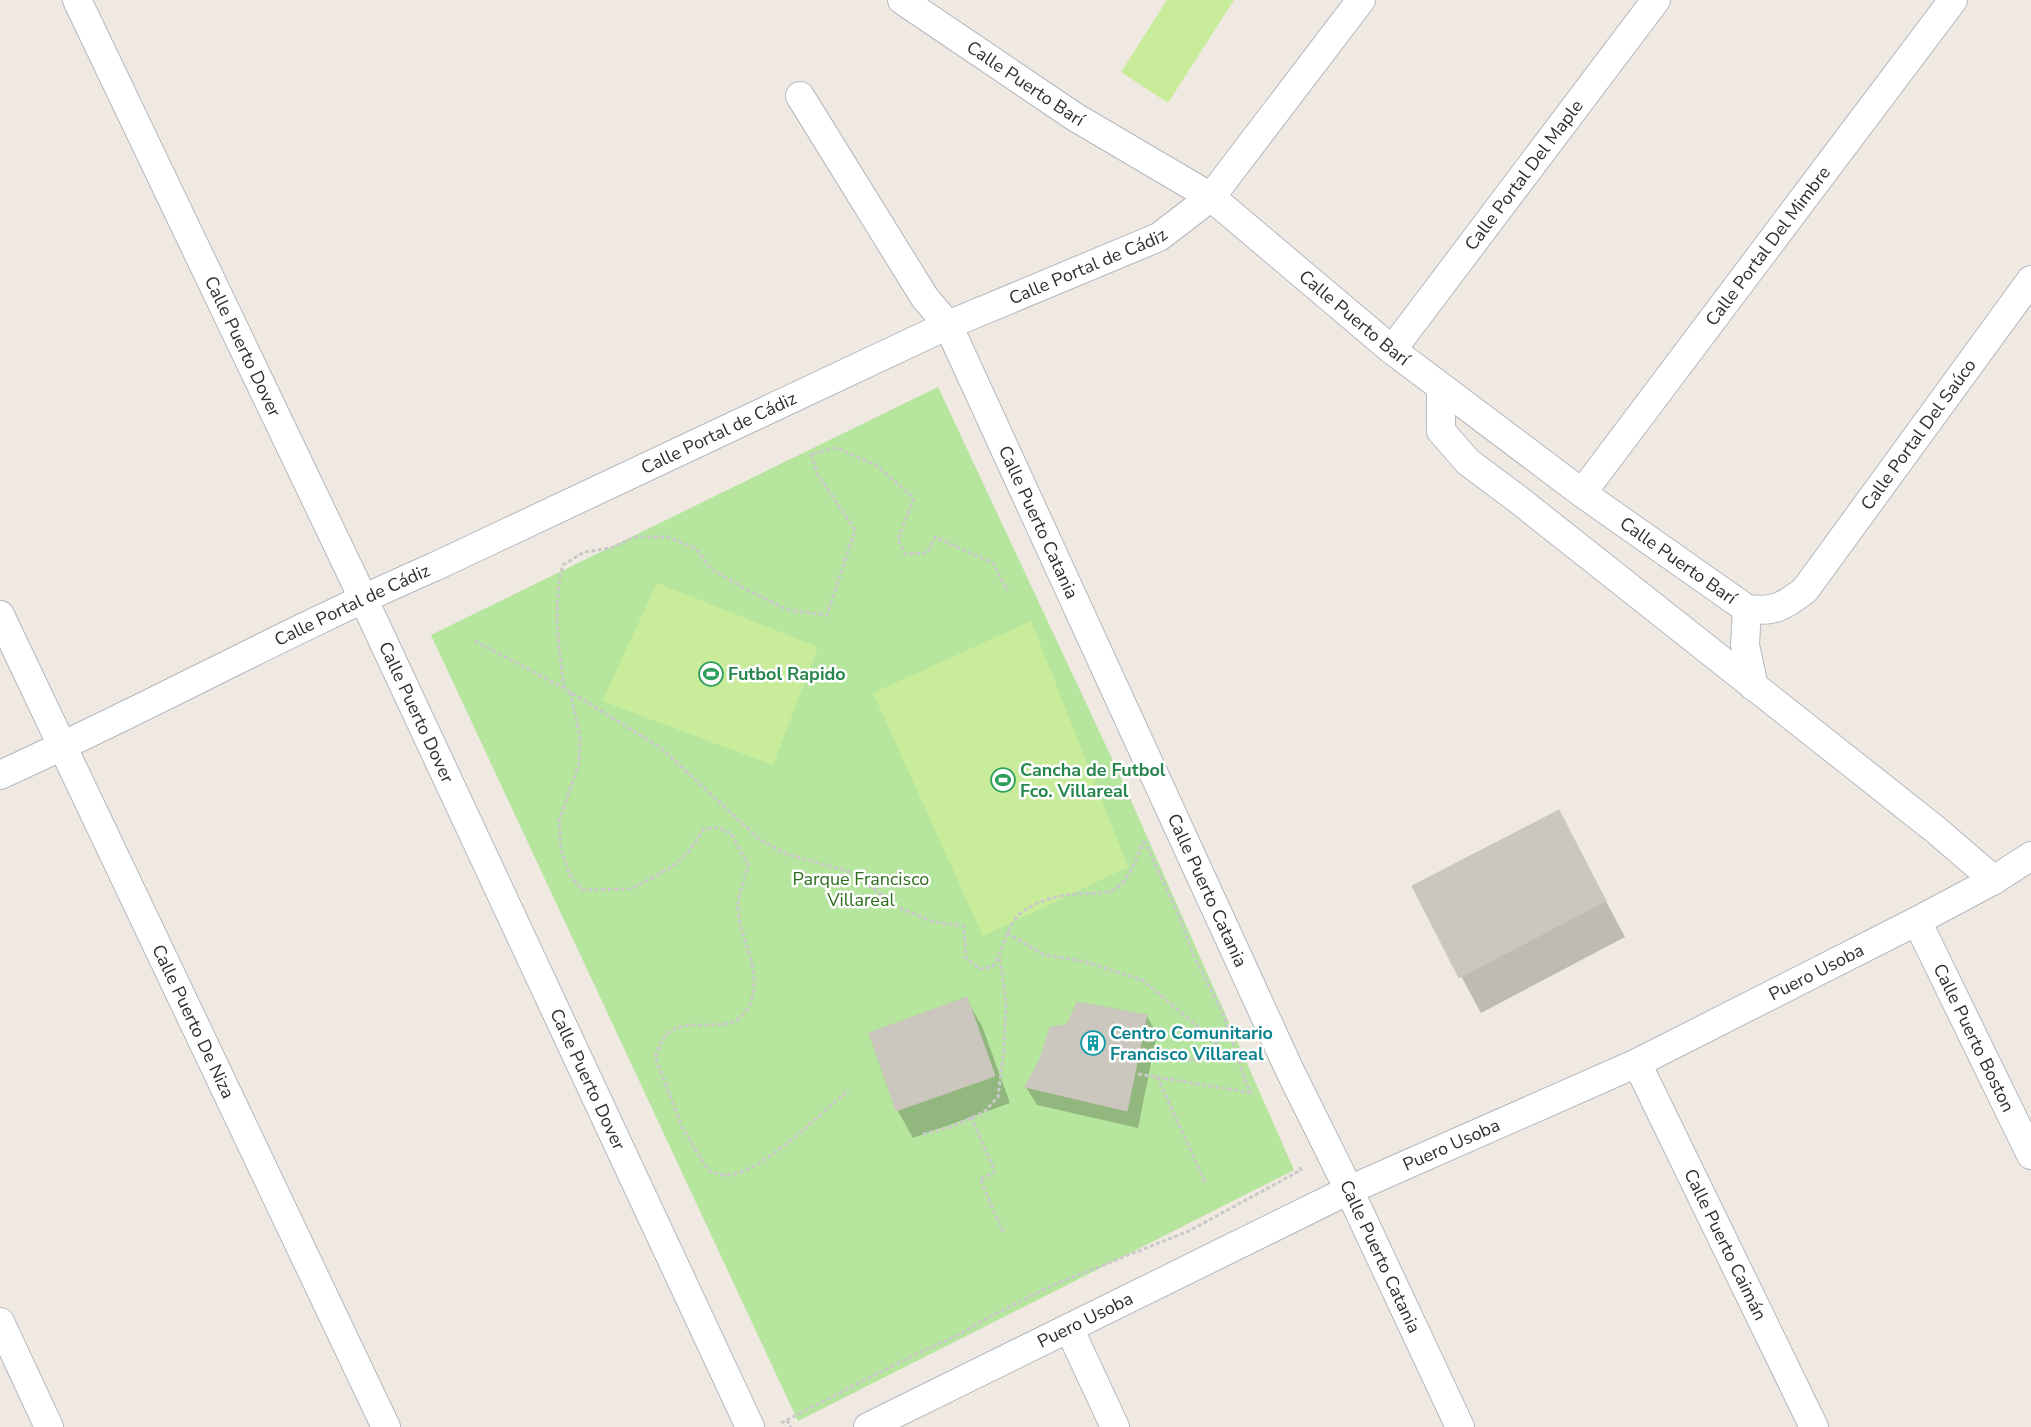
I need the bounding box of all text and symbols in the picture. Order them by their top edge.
street label: Calle Puerto Barí [962,35,1089,132]
street label: Calle Portal Del Maple [1459,95,1589,255]
street label: Calle Portal Del Mimbre [1700,161,1836,331]
street label: Calle Portal de Cádiz [1005,223,1172,310]
street label: Calle Puerto Barí [1294,264,1415,372]
street label: Calle Puerto Dover [199,272,287,421]
street label: Calle Portal Del Saúco [1855,354,1982,515]
street label: Calle Portal de Cádiz [637,386,800,480]
street label: Calle Puerto Catania [993,442,1084,603]
street label: Calle Puerto Barí [1615,511,1742,610]
street label: Calle Portal de Cádiz [270,558,434,652]
street label: Calle Puerto Dover [373,638,460,787]
sports icon: Futbol Rapido [698,661,724,687]
place label: Futbol Rapido [728,662,846,686]
place label: Cancha de Futbol Fco. Villareal [1020,758,1166,803]
sports icon: Cancha de Futbol Fco. Villareal [990,767,1016,793]
street label: Calle Puerto Catania [1162,810,1253,971]
park label: Parque Francisco Villareal [793,867,929,912]
street label: Puero Usoba [1765,938,1868,1006]
street label: Calle Puerto De Niza [146,940,240,1102]
street label: Calle Puerto Boston [1928,960,2020,1116]
street label: Calle Puerto Dover [544,1005,631,1154]
place label: Centro Comunitario Francisco Villareal [1110,1021,1273,1066]
building icon: Centro Comunitario Francisco Villareal [1080,1030,1106,1056]
street label: Puero Usoba [1399,1113,1504,1177]
street label: Calle Puerto Caimán [1678,1165,1772,1324]
street label: Calle Puerto Catania [1334,1176,1426,1337]
street label: Puero Usoba [1033,1286,1137,1354]

